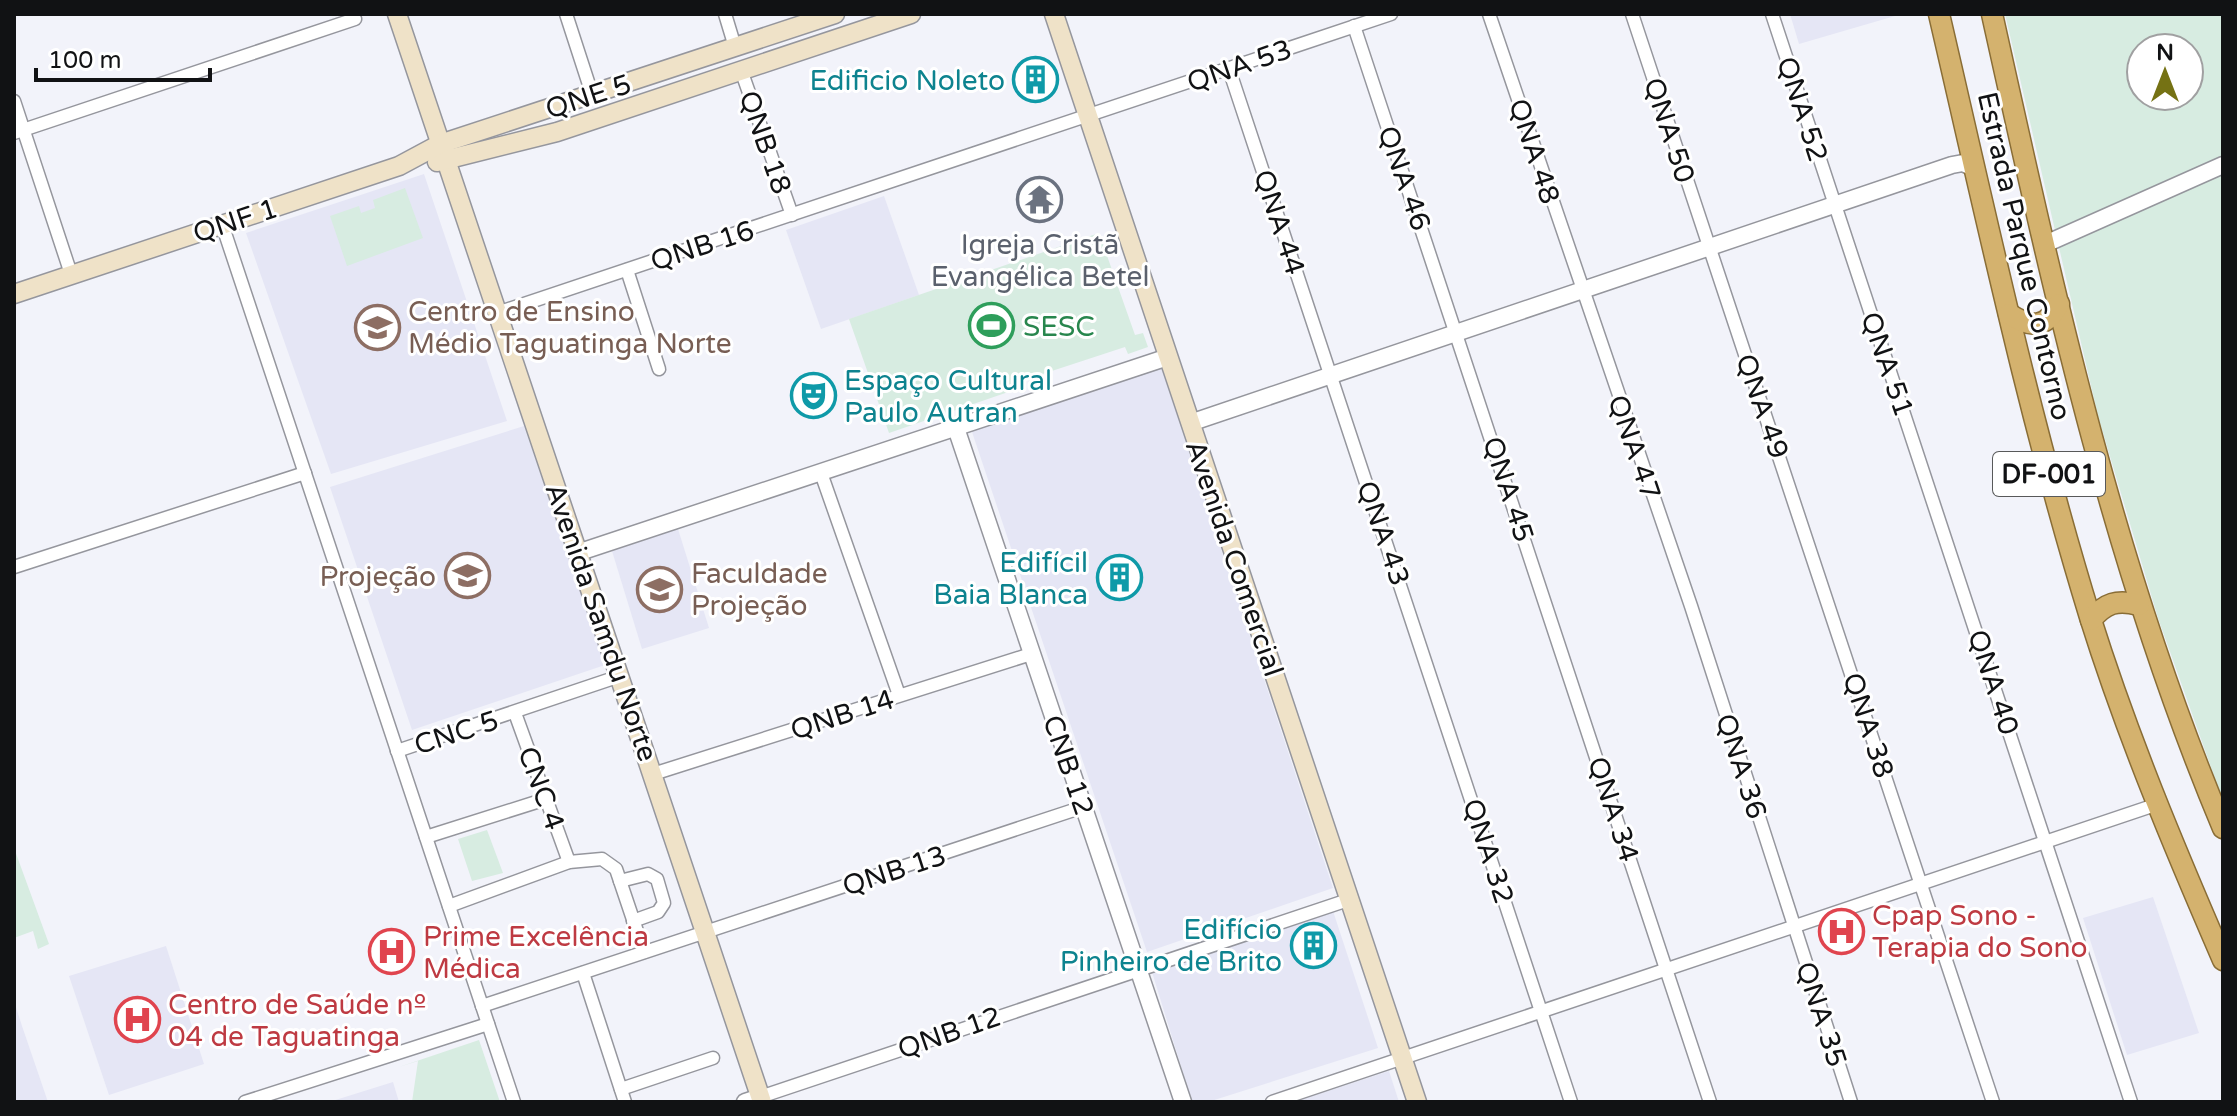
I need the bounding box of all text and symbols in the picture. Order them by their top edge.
scale bar [36,32,210,82]
street label: QNA 53 [1182,32,1296,100]
north arrow [2125,32,2205,112]
text: N [2156,40,2174,66]
text: 100 m [48,46,122,75]
street label: QNA 52 [1769,52,1835,166]
building icon: Edificio Noleto [1012,56,1060,104]
place label: Edificio Noleto [809,64,1005,98]
street label: QNE 5 [541,67,635,127]
street label: QNA 50 [1636,73,1702,187]
street label: QNB 18 [732,86,799,198]
street label: Estrada Parque Contorno [1970,89,2078,424]
street label: QNA 48 [1501,94,1567,208]
street label: QNA 46 [1370,121,1438,235]
street label: QNA 44 [1246,165,1312,279]
temple icon: Igreja Cristã Evangélica Betel [1016,175,1064,223]
street label: QNF 1 [189,191,282,251]
street label: QNB 16 [646,213,758,279]
place label: Igreja Cristã Evangélica Betel [931,228,1149,294]
place label: Centro de Ensino Médio Taguatinga Norte [408,295,732,361]
sports icon: SESC [968,302,1016,350]
school or university icon: Centro de Ensino Médio Taguatinga Norte [353,303,401,351]
street label: QNA 51 [1853,307,1921,421]
place label: SESC [1023,310,1095,344]
street label: QNA 49 [1728,349,1796,463]
place label: Espaço Cultural Paulo Autran [844,364,1052,430]
theatre icon: Espaço Cultural Paulo Autran [789,372,837,420]
street label: QNA 47 [1600,390,1668,504]
street label: QNA 45 [1475,432,1541,546]
street label: Avenida Comercial [1178,436,1290,681]
road number: DF-001 [1993,452,2105,496]
street label: QNA 43 [1349,476,1417,590]
street label: Avenida Samdu Norte [537,479,665,766]
place label: Edifícil Baia Blanca [933,546,1088,612]
school or university icon: Projeção [443,552,491,600]
building icon: Edifícil Baia Blanca [1095,554,1143,602]
place label: Faculdade Projeção [691,557,828,623]
place label: Projeção [319,560,436,594]
school or university icon: Faculdade Projeção [636,565,684,613]
street label: QNA 40 [1960,625,2026,739]
street label: QNA 38 [1835,668,1901,782]
street label: QNB 14 [786,682,898,748]
street label: CNC 5 [410,703,503,762]
street label: QNA 36 [1708,709,1774,823]
street label: CNB 12 [1035,711,1101,820]
street label: CNC 4 [510,742,572,835]
street label: QNA 34 [1580,752,1646,866]
street label: QNA 32 [1455,794,1521,908]
street label: QNB 13 [838,838,950,904]
place label: Cpap Sono - Terapia do Sono [1872,899,2088,965]
hospital icon: Cpap Sono - Terapia do Sono [1817,907,1865,955]
place label: Edifício Pinheiro de Brito [1060,913,1282,979]
place label: Prime Excelência Médica [423,920,649,986]
building icon: Edifício Pinheiro de Brito [1289,921,1337,969]
hospital icon: Prime Excelência Médica [368,928,416,976]
street label: QNA 35 [1788,957,1854,1071]
place label: Centro de Saúde nº 04 de Taguatinga [168,988,427,1054]
hospital icon: Centro de Saúde nº 04 de Taguatinga [113,996,161,1044]
street label: QNB 12 [893,999,1005,1066]

